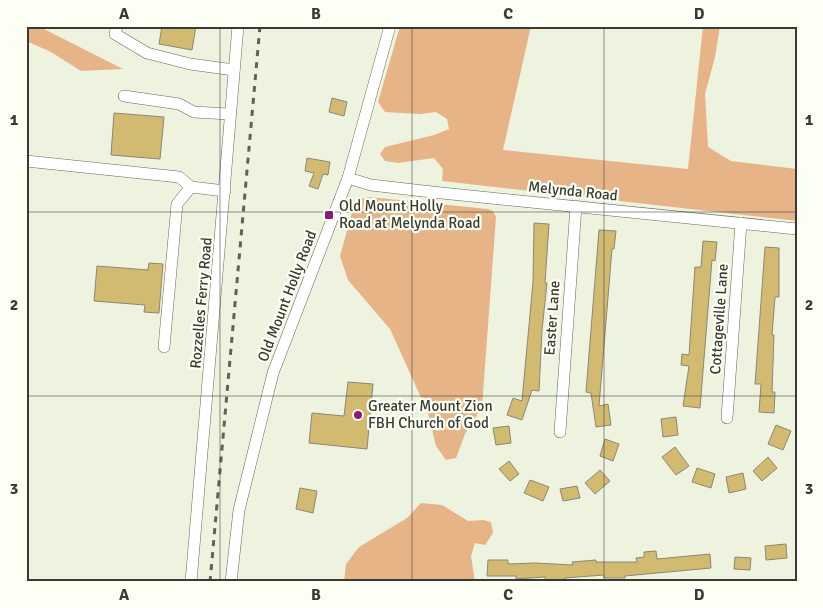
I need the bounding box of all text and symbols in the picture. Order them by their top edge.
text: A [119,4,130,24]
text: B [311,4,321,24]
text: C [503,4,513,24]
text: D [694,4,705,24]
text: 1 [10,110,19,130]
text: 1 [805,110,814,130]
street label: Melynda Road [527,177,619,205]
place label: Old Mount Holly Road at Melynda Road [339,197,480,232]
marker: Old Mount Holly Road at Melynda Road [323,209,335,221]
street label: Old Mount Holly Road [254,228,320,364]
street label: Rozzelles Ferry Road [186,237,216,369]
street label: Cottageville Lane [706,263,732,375]
street label: Easter Lane [540,280,564,356]
text: 2 [10,295,18,315]
text: 2 [805,295,813,315]
place label: Greater Mount Zion FBH Church of God [368,397,493,432]
marker: Greater Mount Zion FBH Church of God [352,409,364,421]
text: 3 [10,479,18,499]
text: 3 [805,479,813,499]
text: A [119,585,130,605]
text: B [311,585,321,605]
text: C [503,585,513,605]
text: D [694,585,705,605]

